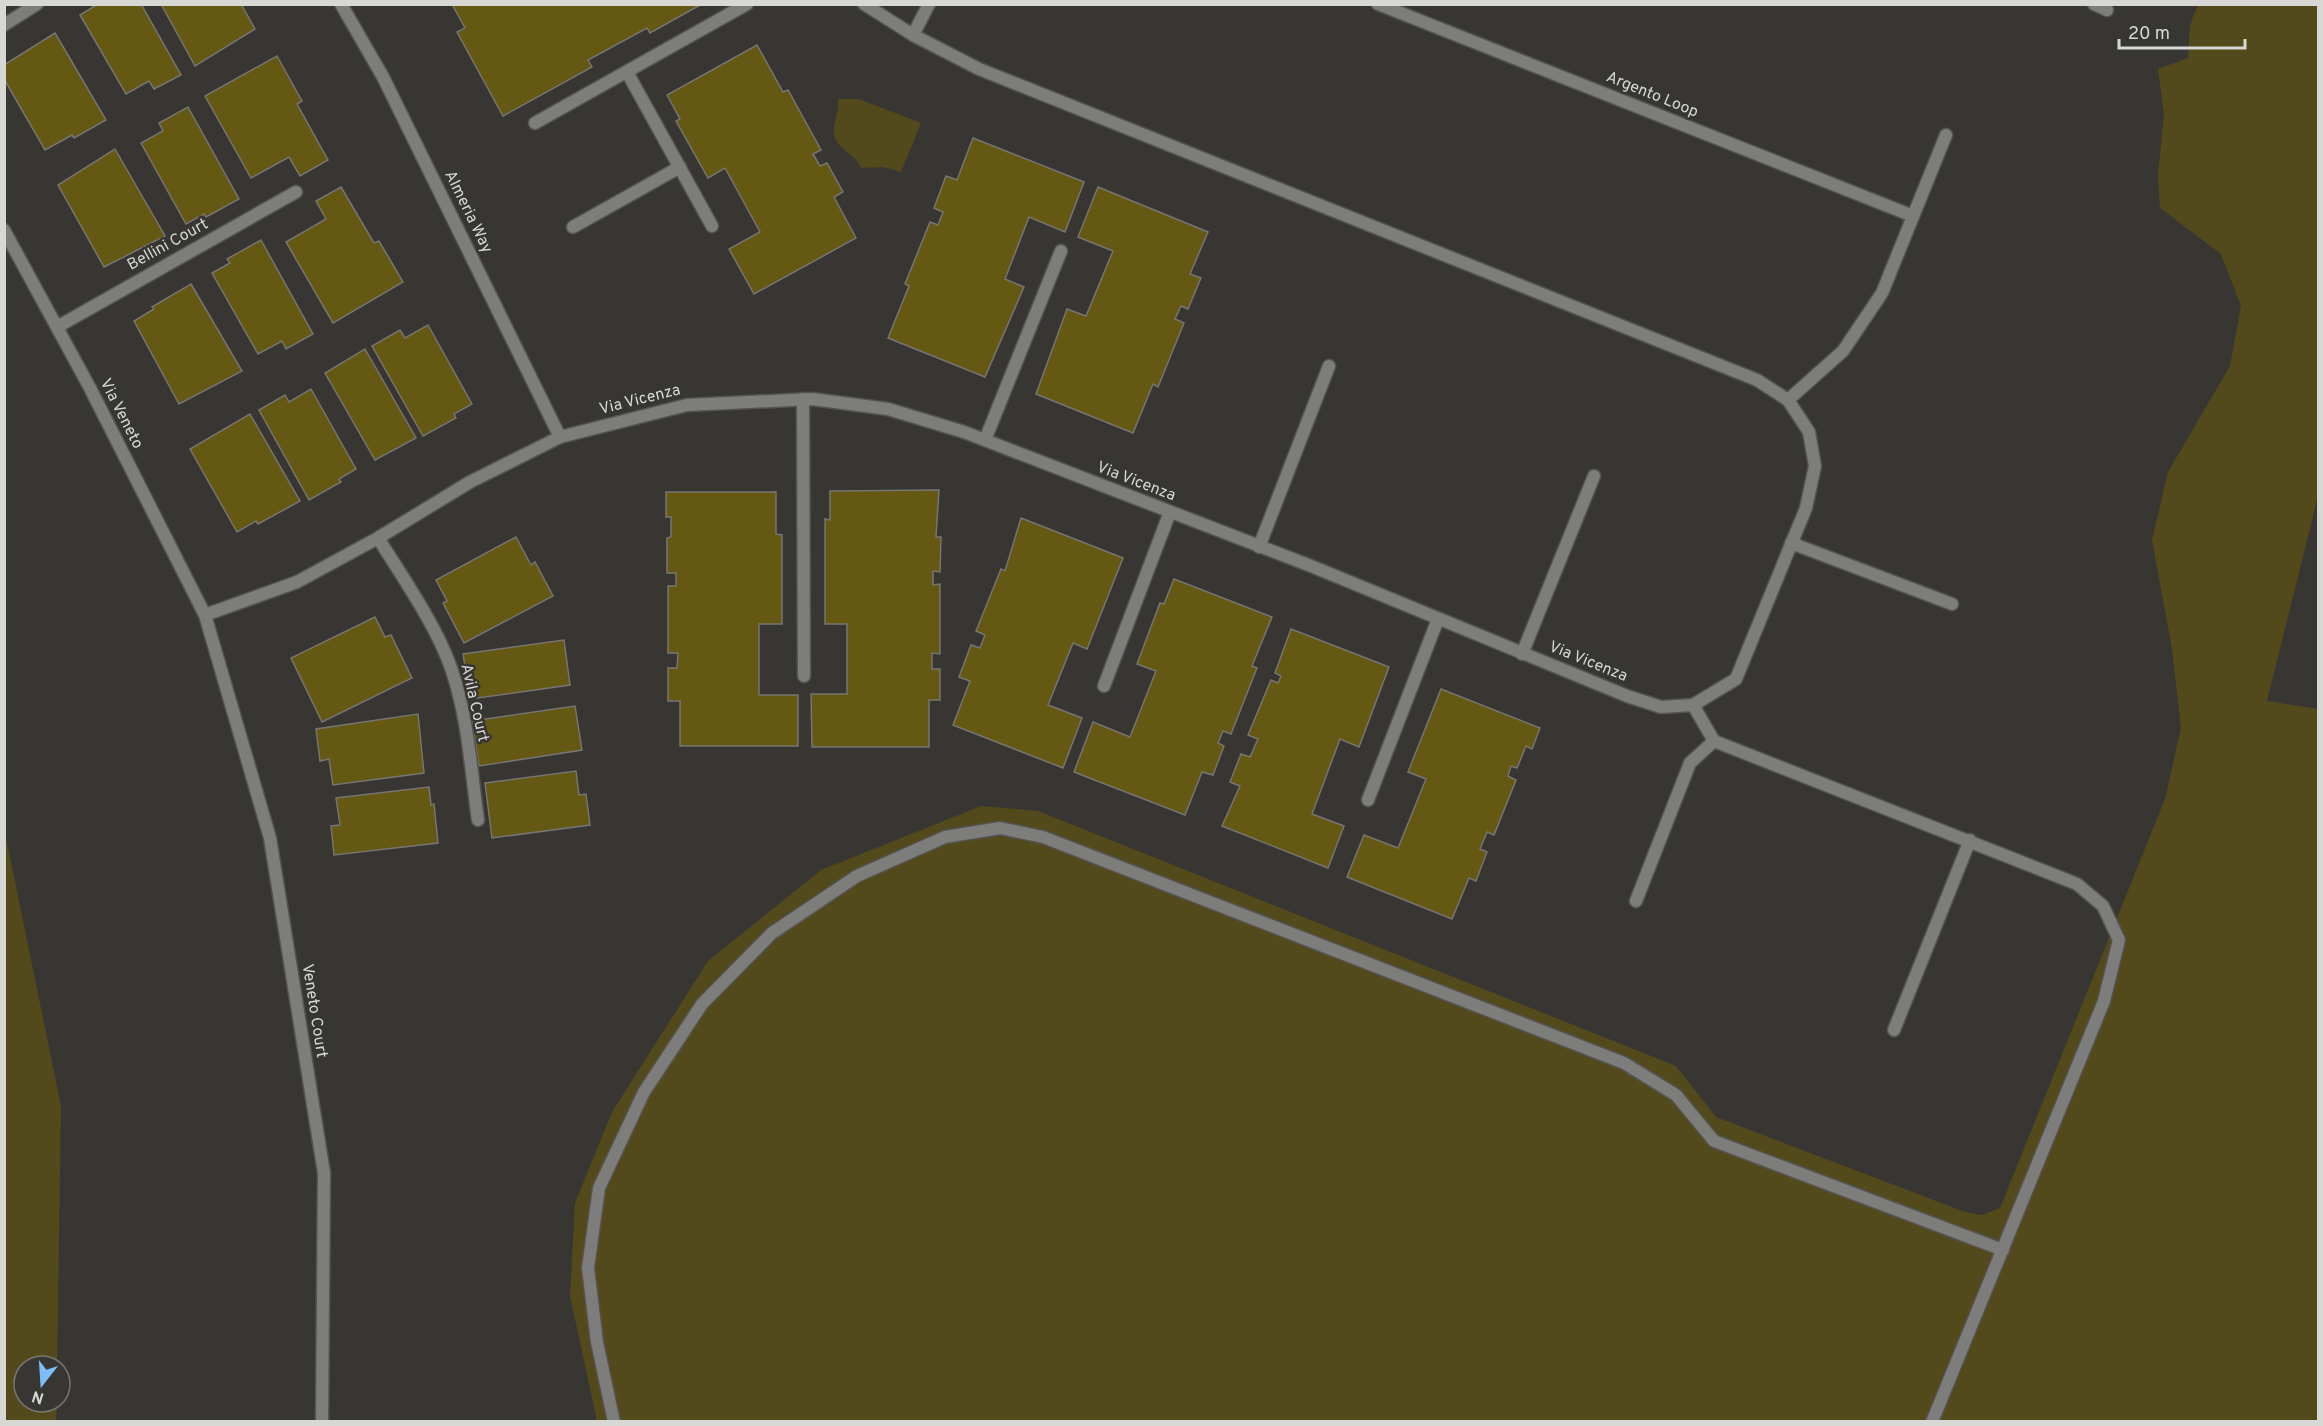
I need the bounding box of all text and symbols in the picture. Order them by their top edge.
scale bar [2119,12,2245,50]
text: 20 m [2128,23,2170,46]
street label: Argento Loop [1603,67,1701,123]
street label: Almeria Way [439,167,497,257]
street label: Bellini Court [124,215,212,275]
street label: Via Veneto [95,375,147,453]
street label: Via Vicenza [597,380,683,420]
street label: Via Vicenza [1094,458,1178,506]
street label: Via Vicenza [1546,637,1630,687]
street label: Avila Court [455,662,493,744]
street label: Veneto Court [297,963,331,1059]
north arrow [12,1354,72,1414]
text: N [30,1385,47,1408]

